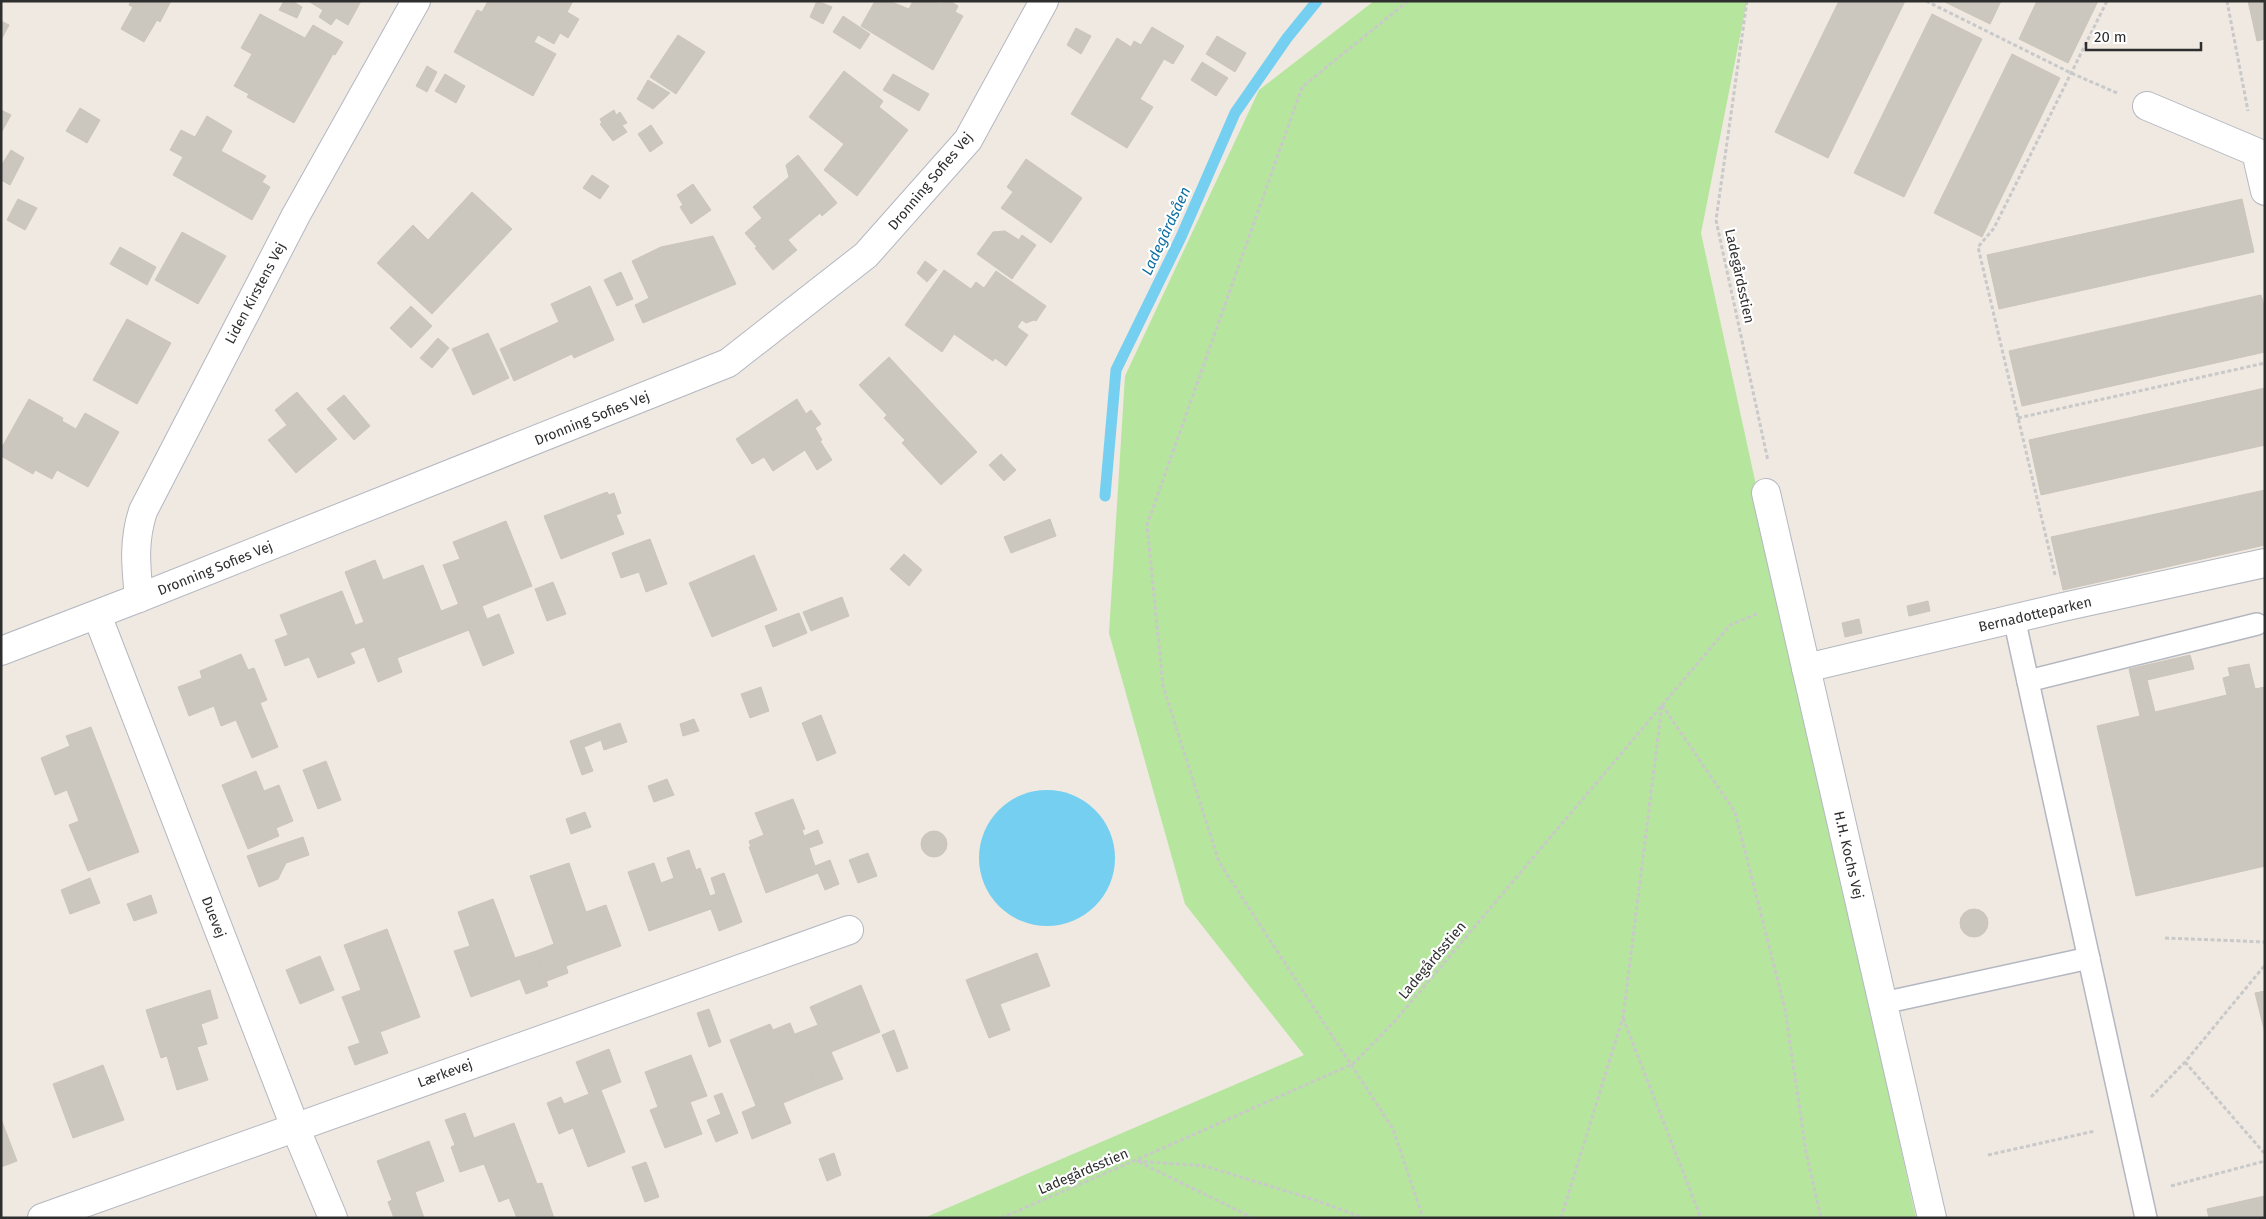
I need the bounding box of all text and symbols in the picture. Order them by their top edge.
scale bar [2086,20,2201,52]
text: 20 m [2094,28,2127,46]
street label: Dronning Sofies Vej [885,129,976,234]
water label: Ladegårdsåen [1138,184,1194,278]
street label: Ladegårdsstien [1721,227,1758,325]
street label: Liden Kirstens Vej [221,240,289,347]
street label: Dronning Sofies Vej [532,388,652,449]
street label: Dronning Sofies Vej [155,538,275,599]
street label: Bernadotteparken [1977,593,2093,636]
street label: H.H. Kochs Vej [1830,809,1867,901]
street label: Duevej [198,894,229,940]
street label: Ladegårdsstien [1395,918,1470,1003]
street label: Lærkevej [415,1056,475,1091]
street label: Ladegårdsstien [1036,1145,1131,1198]

